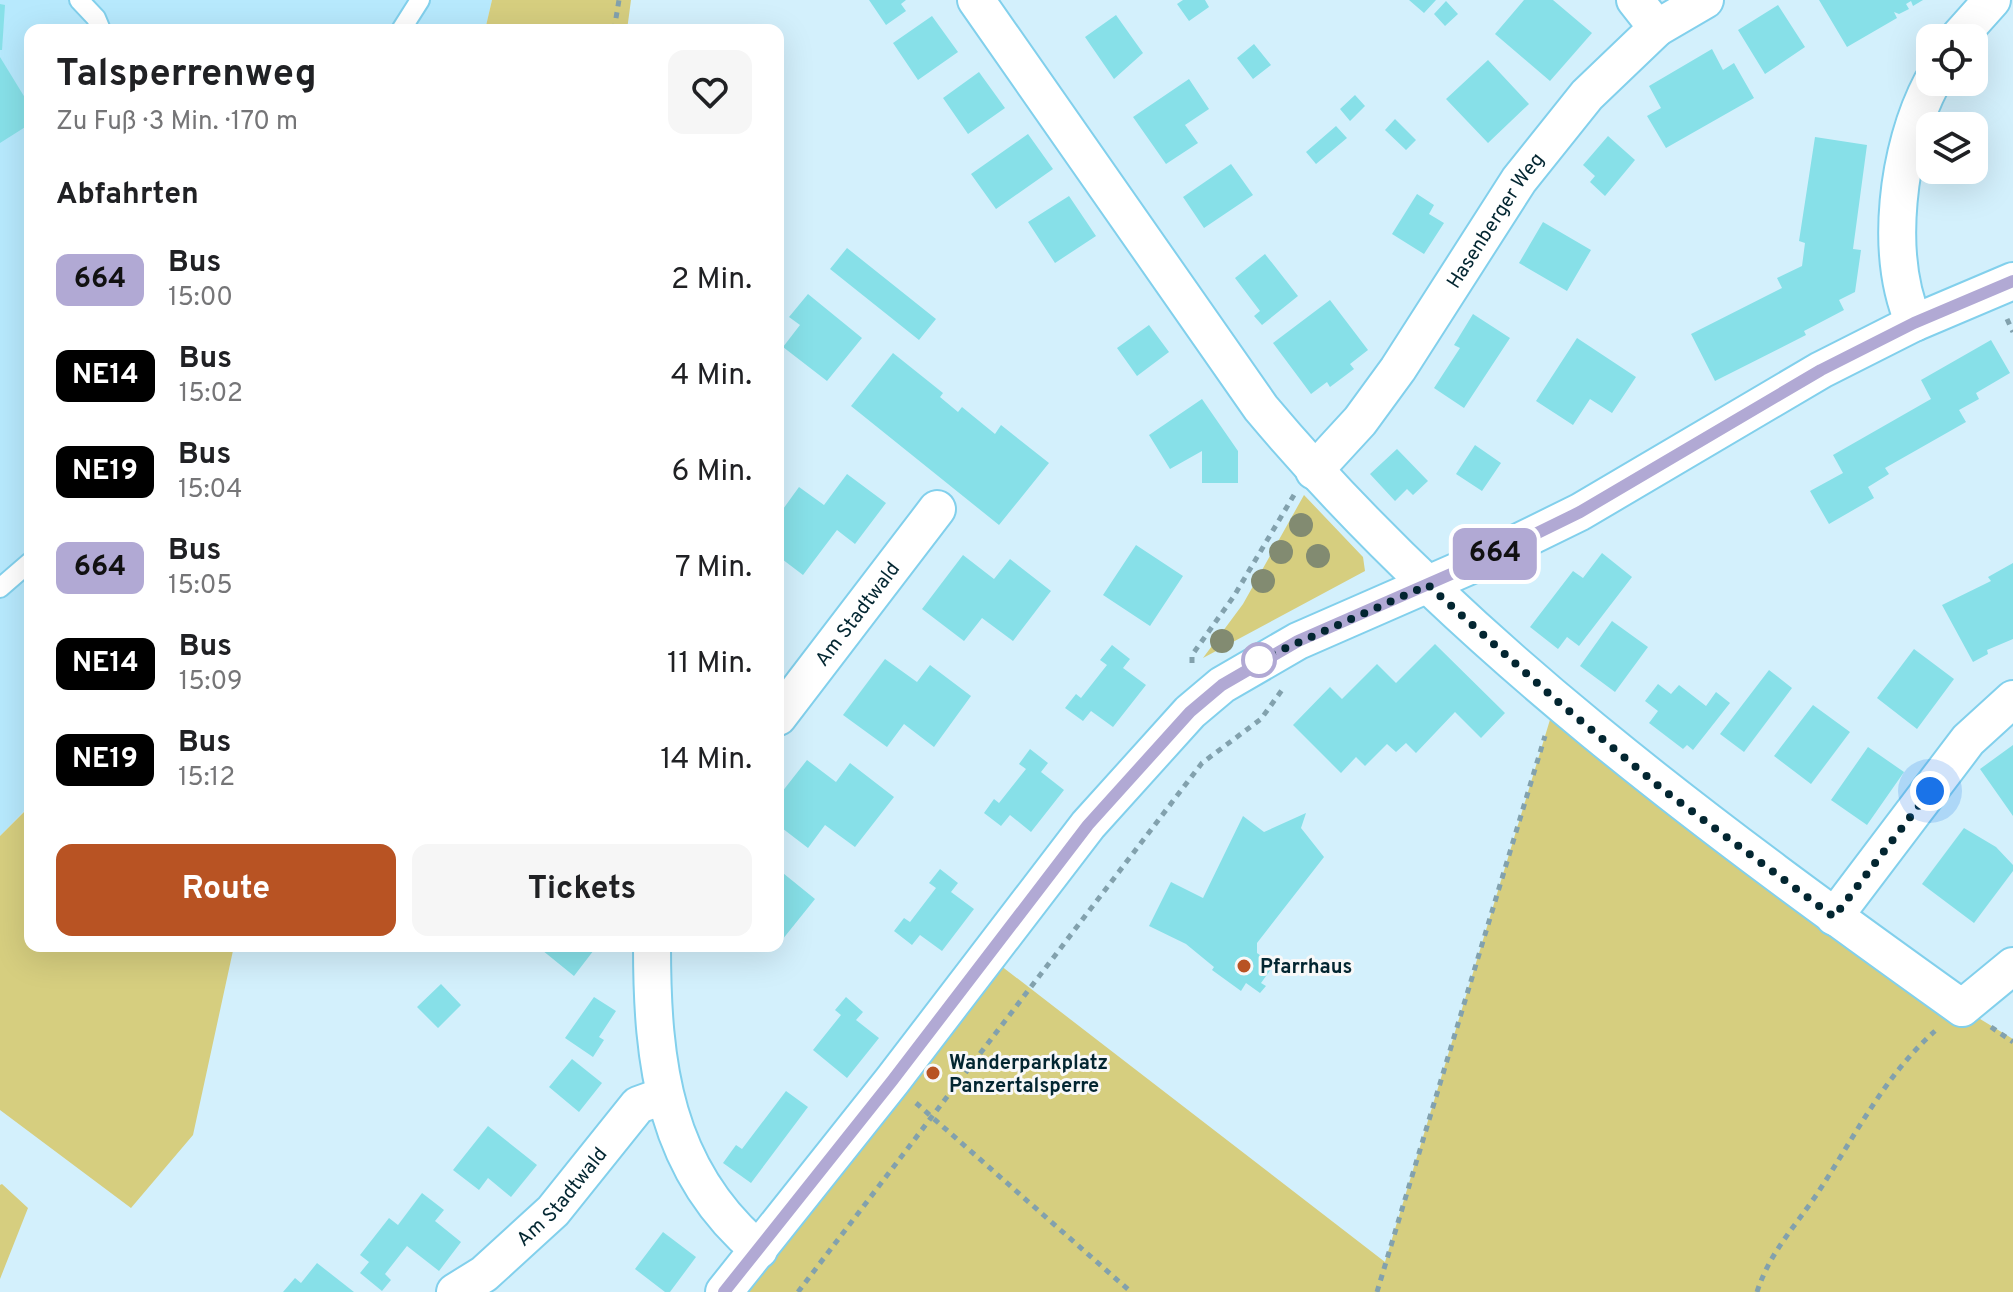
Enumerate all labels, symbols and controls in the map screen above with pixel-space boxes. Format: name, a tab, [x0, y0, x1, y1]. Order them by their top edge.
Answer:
map controls	[1916, 24, 1988, 184]
button: locate	[1916, 24, 1988, 96]
button: heart	[668, 50, 752, 134]
text: Talsperrenweg	[56, 51, 317, 100]
text: Zu Fuß · 3 Min. · 170 m	[56, 106, 298, 139]
button: layers	[1916, 112, 1988, 184]
street label: Hasenberger Weg	[1442, 148, 1551, 294]
text: Abfahrten	[56, 177, 199, 214]
text: Bus	[168, 245, 221, 282]
text: 664	[74, 262, 126, 298]
text: 2 Min.	[671, 262, 752, 299]
text: 15:00	[168, 282, 233, 315]
text: Bus	[179, 341, 232, 378]
text: NE14	[72, 358, 139, 394]
text: 4 Min.	[671, 358, 752, 395]
text: 15:02	[179, 378, 243, 411]
text: Bus	[178, 437, 231, 474]
text: NE19	[72, 454, 138, 490]
text: 6 Min.	[671, 454, 752, 491]
text: 15:04	[178, 474, 242, 507]
line badge: 664	[1449, 528, 1541, 580]
text: Bus	[168, 533, 221, 570]
text: 664	[1469, 536, 1521, 572]
text: 664	[74, 550, 126, 586]
text: 7 Min.	[675, 550, 752, 587]
street label: Am Stadtwald	[810, 557, 907, 672]
text: 15:05	[168, 570, 233, 603]
text: Bus	[179, 629, 232, 666]
unlabelled marker	[1242, 643, 1276, 677]
text: NE14	[72, 646, 139, 682]
text: 11 Min.	[667, 646, 752, 683]
text: 15:09	[179, 666, 243, 699]
text: Bus	[178, 725, 231, 762]
text: NE19	[72, 742, 138, 778]
text: 14 Min.	[660, 742, 752, 779]
text: 15:12	[178, 762, 235, 795]
your location	[1910, 771, 1950, 811]
button: Route	[56, 844, 396, 936]
button: Tickets	[412, 844, 752, 936]
place label: Pfarrhaus	[1260, 955, 1352, 981]
marker: Pfarrhaus	[1235, 957, 1253, 975]
place label: Wanderparkplatz Panzertalsperre	[949, 1051, 1108, 1100]
marker: Wanderparkplatz Panzertalsperre	[924, 1064, 942, 1082]
street label: Am Stadtwald	[512, 1143, 614, 1253]

